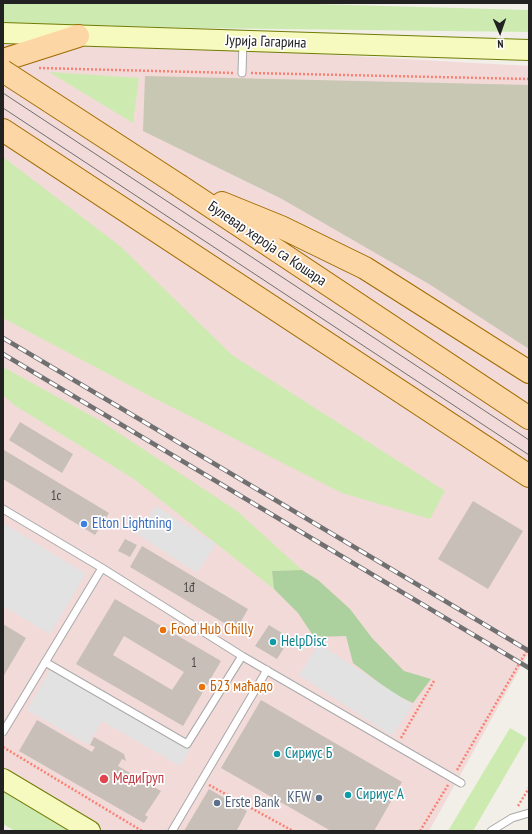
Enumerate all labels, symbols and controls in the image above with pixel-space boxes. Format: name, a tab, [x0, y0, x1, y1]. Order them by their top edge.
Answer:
north arrow	[480, 12, 520, 52]
street label: Јурија Гагарина	[225, 32, 307, 52]
text: N	[497, 37, 504, 51]
street label: Булевар хероја са Кошара	[204, 198, 330, 290]
house number: 1c	[51, 488, 61, 504]
place label: Elton Lightning	[92, 515, 172, 533]
marker: Elton Lightning	[79, 519, 89, 529]
house number: 1đ	[183, 580, 195, 596]
place label: Food Hub Chilly	[171, 621, 253, 639]
marker: Food Hub Chilly	[158, 625, 168, 635]
place label: HelpDisc	[281, 633, 327, 651]
marker: HelpDisc	[268, 637, 278, 647]
house number: 1	[191, 655, 197, 671]
place label: Б23 маћадо	[210, 678, 273, 696]
marker: Б23 маћадо	[197, 682, 207, 692]
place label: Сириус Б	[285, 745, 332, 763]
marker: Сириус Б	[272, 749, 282, 759]
place label: МедиГруп	[113, 770, 164, 788]
marker: МедиГруп	[98, 773, 110, 785]
place label: Сириус А	[356, 786, 404, 804]
place label: KFW	[287, 789, 311, 807]
marker: Сириус А	[343, 790, 353, 800]
marker: KFW	[314, 793, 324, 803]
place label: Erste Bank	[225, 794, 279, 812]
marker: Erste Bank	[212, 798, 222, 808]

